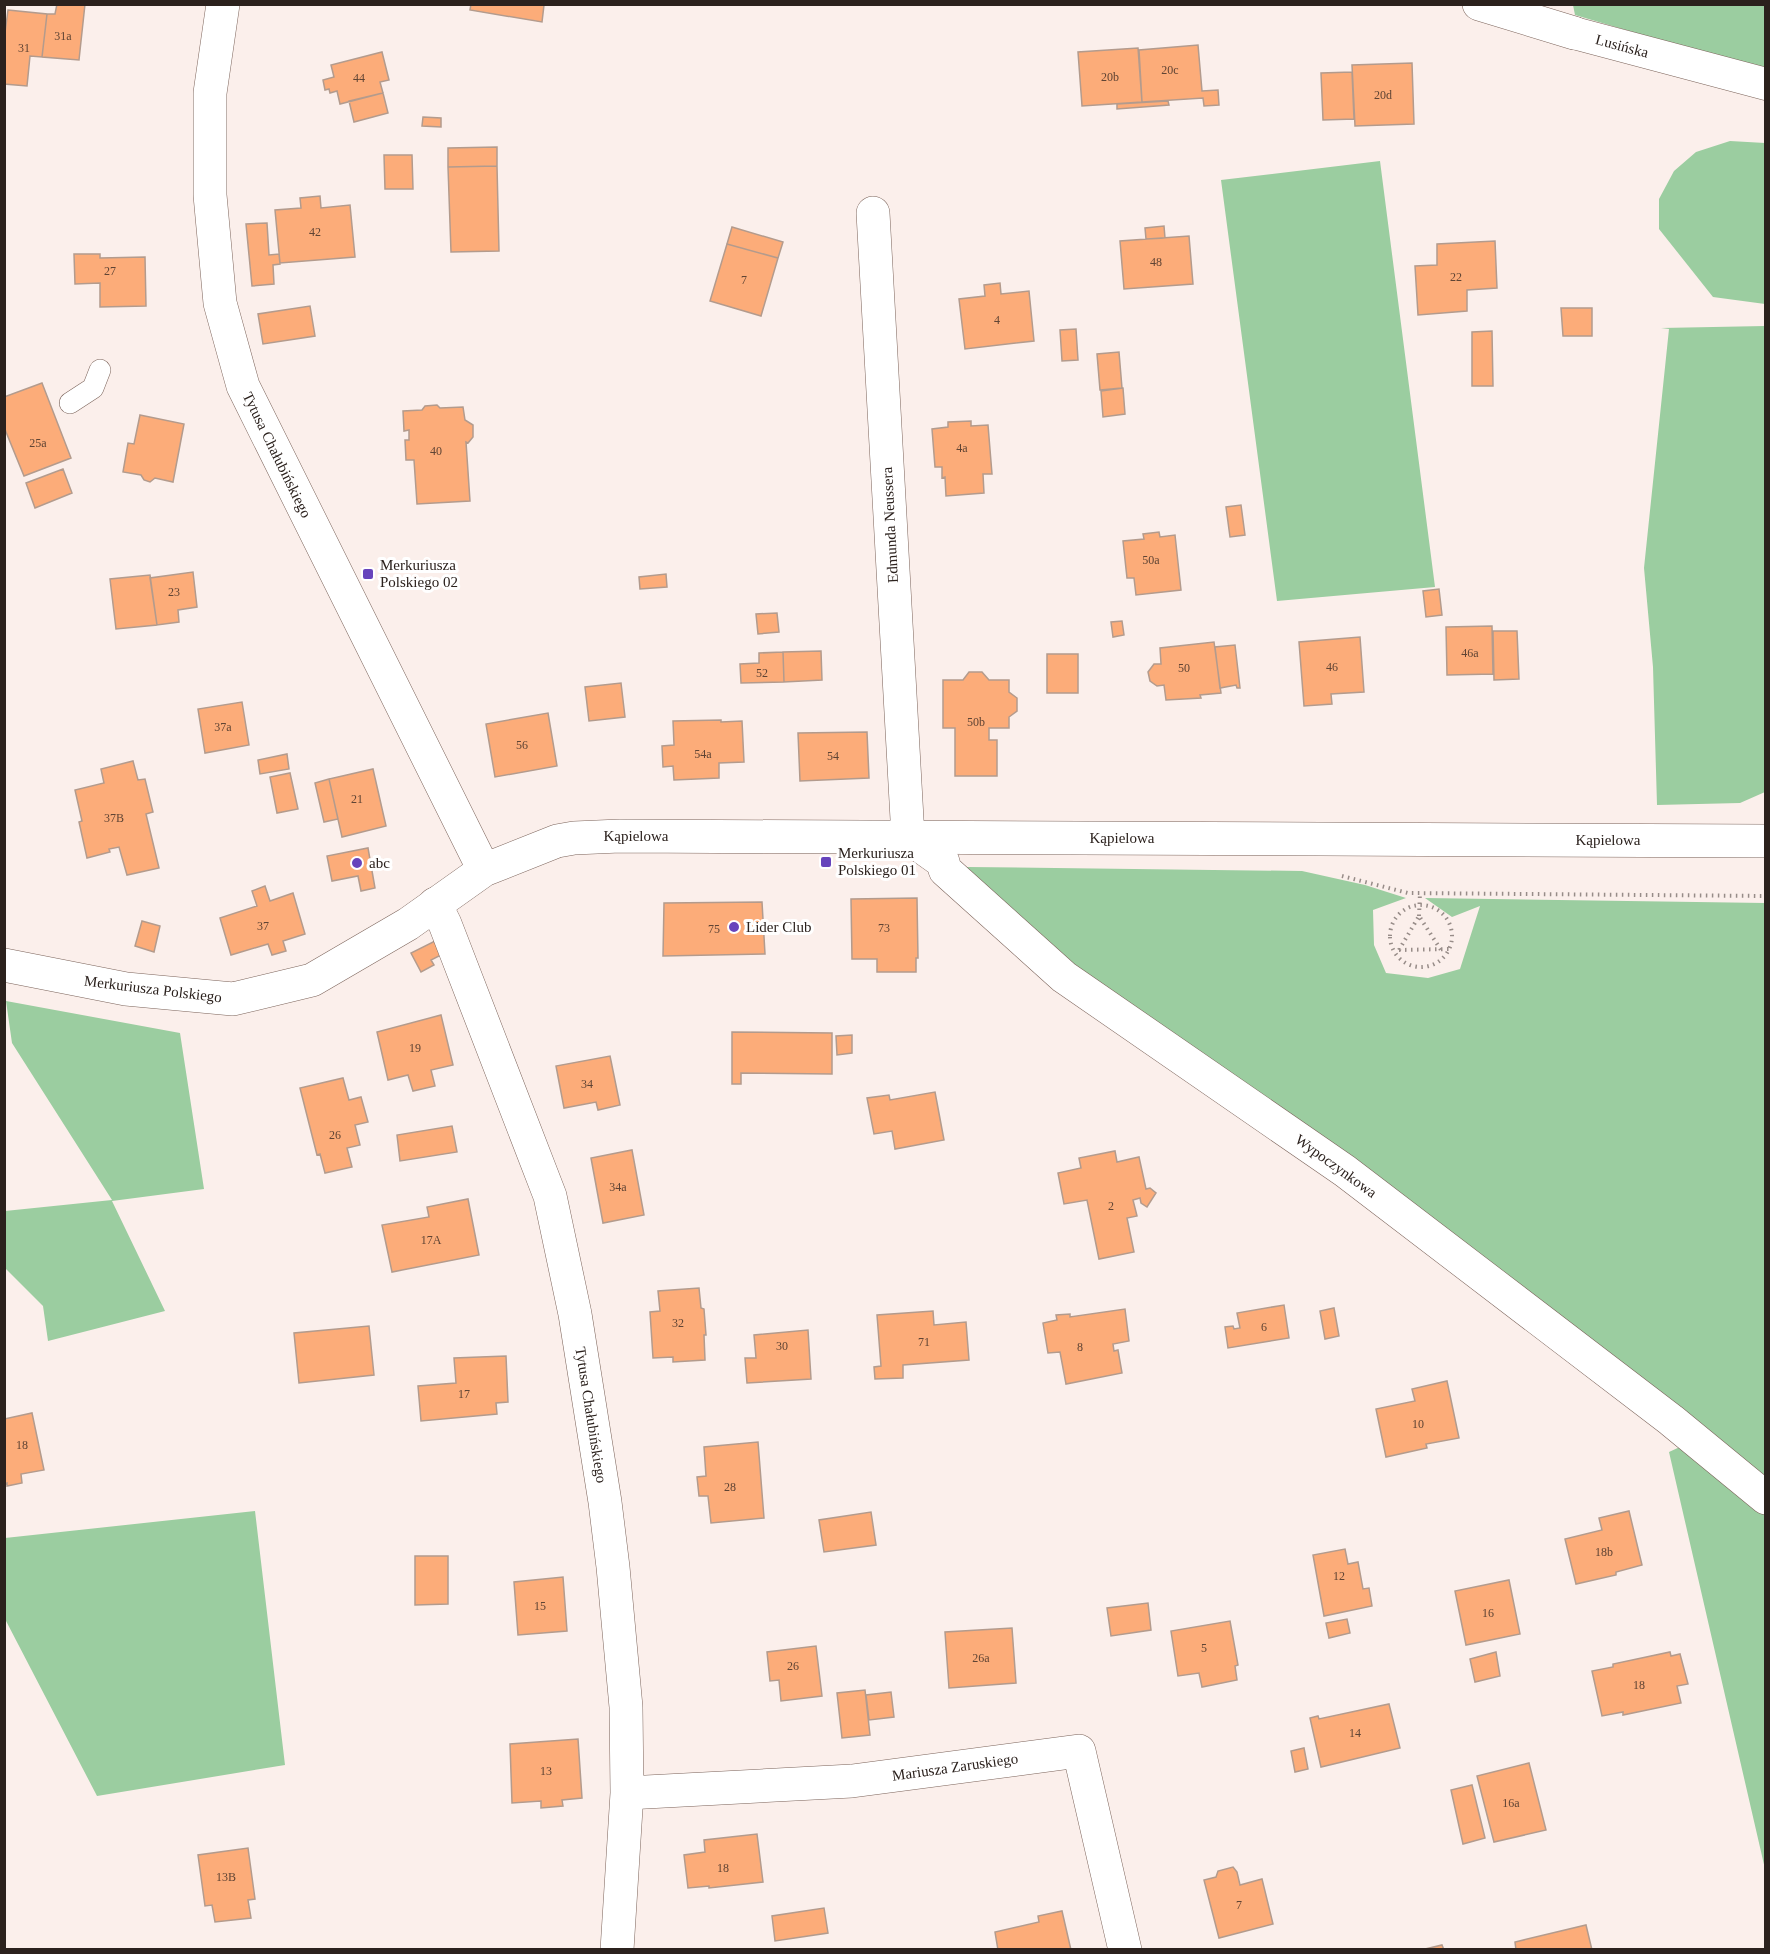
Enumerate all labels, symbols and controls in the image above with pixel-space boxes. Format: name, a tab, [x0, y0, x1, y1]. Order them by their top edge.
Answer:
house number: 31a	[54, 29, 72, 43]
street label: Lusińska	[1594, 31, 1651, 61]
house number: 31	[18, 41, 30, 55]
house number: 20c	[1161, 63, 1179, 77]
house number: 20b	[1101, 70, 1119, 84]
house number: 44	[353, 71, 365, 85]
house number: 20d	[1374, 88, 1392, 102]
house number: 42	[309, 225, 321, 239]
house number: 48	[1150, 255, 1162, 269]
house number: 27	[104, 264, 116, 278]
house number: 22	[1450, 270, 1462, 284]
house number: 7	[741, 273, 747, 287]
house number: 4	[994, 313, 1000, 327]
street label: Tytusa Chałubińskiego	[240, 390, 314, 520]
house number: 25a	[29, 436, 47, 450]
house number: 4a	[956, 441, 968, 455]
house number: 40	[430, 444, 442, 458]
street label: Edmunda Neussera	[879, 466, 901, 583]
house number: 50a	[1142, 553, 1160, 567]
place label: Merkuriusza Polskiego 02	[380, 557, 458, 590]
marker: Merkuriusza Polskiego 02	[361, 567, 375, 581]
house number: 23	[168, 585, 180, 599]
house number: 46a	[1461, 646, 1479, 660]
house number: 46	[1326, 660, 1338, 674]
house number: 50	[1178, 661, 1190, 675]
house number: 52	[756, 666, 768, 680]
house number: 50b	[967, 715, 985, 729]
house number: 37a	[214, 720, 232, 734]
house number: 56	[516, 738, 528, 752]
house number: 54a	[694, 747, 712, 761]
house number: 54	[827, 749, 839, 763]
house number: 21	[351, 792, 363, 806]
house number: 37B	[104, 811, 124, 825]
street label: Kąpielowa	[604, 828, 669, 844]
street label: Kąpielowa	[1090, 830, 1155, 846]
street label: Kąpielowa	[1576, 832, 1641, 848]
place label: Merkuriusza Polskiego 01	[838, 845, 916, 878]
place label: abc	[369, 855, 390, 871]
marker: Merkuriusza Polskiego 01	[819, 855, 833, 869]
marker: abc	[350, 856, 364, 870]
house number: 37	[257, 919, 269, 933]
place label: Lider Club	[746, 919, 811, 935]
marker: Lider Club	[727, 920, 741, 934]
house number: 73	[878, 921, 890, 935]
house number: 75	[708, 922, 720, 936]
street label: Merkuriusza Polskiego	[83, 973, 223, 1005]
house number: 19	[409, 1041, 421, 1055]
house number: 34	[581, 1077, 593, 1091]
house number: 26	[329, 1128, 341, 1142]
street label: Wypoczynkowa	[1292, 1131, 1380, 1201]
house number: 34a	[609, 1180, 627, 1194]
house number: 2	[1108, 1199, 1114, 1213]
house number: 17A	[421, 1233, 442, 1247]
house number: 32	[672, 1316, 684, 1330]
house number: 6	[1261, 1320, 1267, 1334]
house number: 71	[918, 1335, 930, 1349]
house number: 30	[776, 1339, 788, 1353]
house number: 8	[1077, 1340, 1083, 1354]
street label: Tytusa Chałubińskiego	[572, 1346, 610, 1484]
house number: 17	[458, 1387, 470, 1401]
house number: 10	[1412, 1417, 1424, 1431]
house number: 18	[16, 1438, 28, 1452]
house number: 28	[724, 1480, 736, 1494]
house number: 18b	[1595, 1545, 1613, 1559]
house number: 12	[1333, 1569, 1345, 1583]
house number: 15	[534, 1599, 546, 1613]
house number: 16	[1482, 1606, 1494, 1620]
house number: 5	[1201, 1641, 1207, 1655]
house number: 26a	[972, 1651, 990, 1665]
house number: 26	[787, 1659, 799, 1673]
house number: 18	[1633, 1678, 1645, 1692]
house number: 14	[1349, 1726, 1361, 1740]
street label: Mariusza Zaruskiego	[891, 1750, 1019, 1784]
house number: 13	[540, 1764, 552, 1778]
house number: 16a	[1502, 1796, 1520, 1810]
house number: 18	[717, 1861, 729, 1875]
house number: 13B	[216, 1870, 236, 1884]
house number: 7	[1236, 1898, 1242, 1912]

